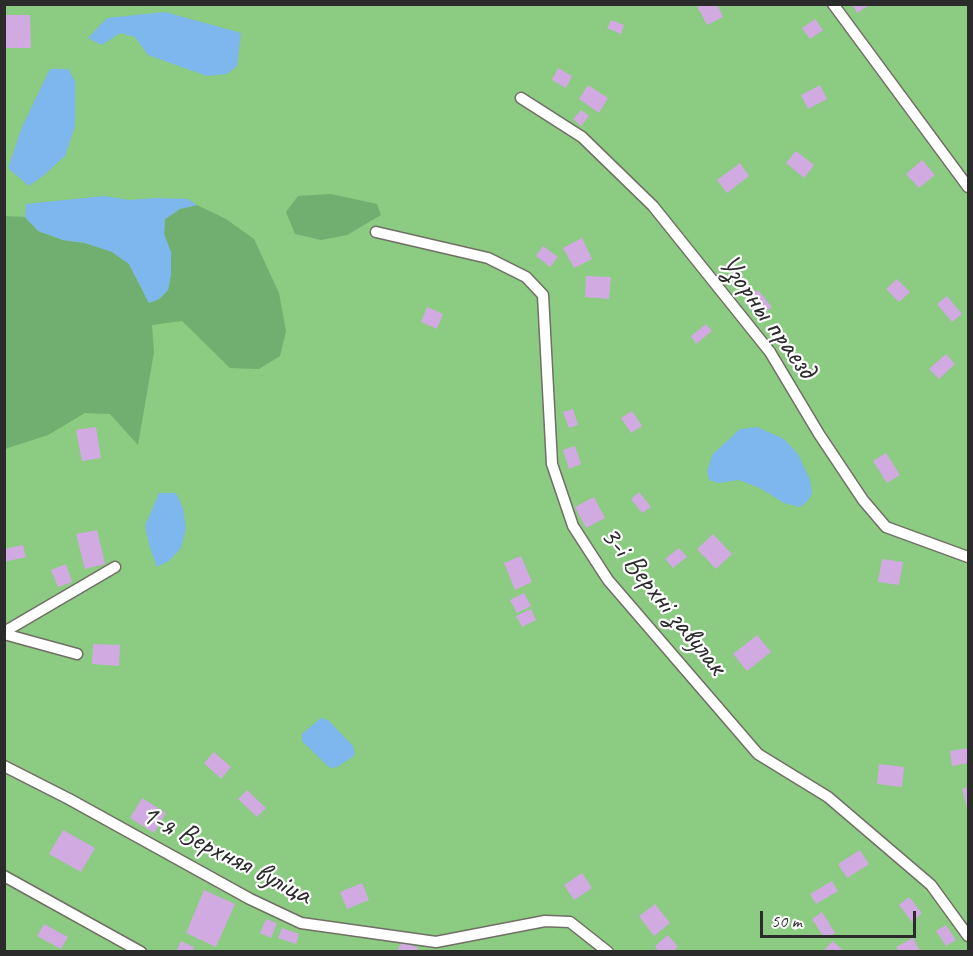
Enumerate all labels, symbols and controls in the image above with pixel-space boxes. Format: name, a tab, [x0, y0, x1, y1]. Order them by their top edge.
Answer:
street label: Узорны праезд	[710, 248, 824, 386]
street label: 3-і Верхні завулак	[592, 519, 734, 683]
street label: 1-я Верхняя вуліца	[135, 797, 317, 913]
scale bar	[763, 899, 919, 937]
text: 50 m	[771, 910, 802, 932]

